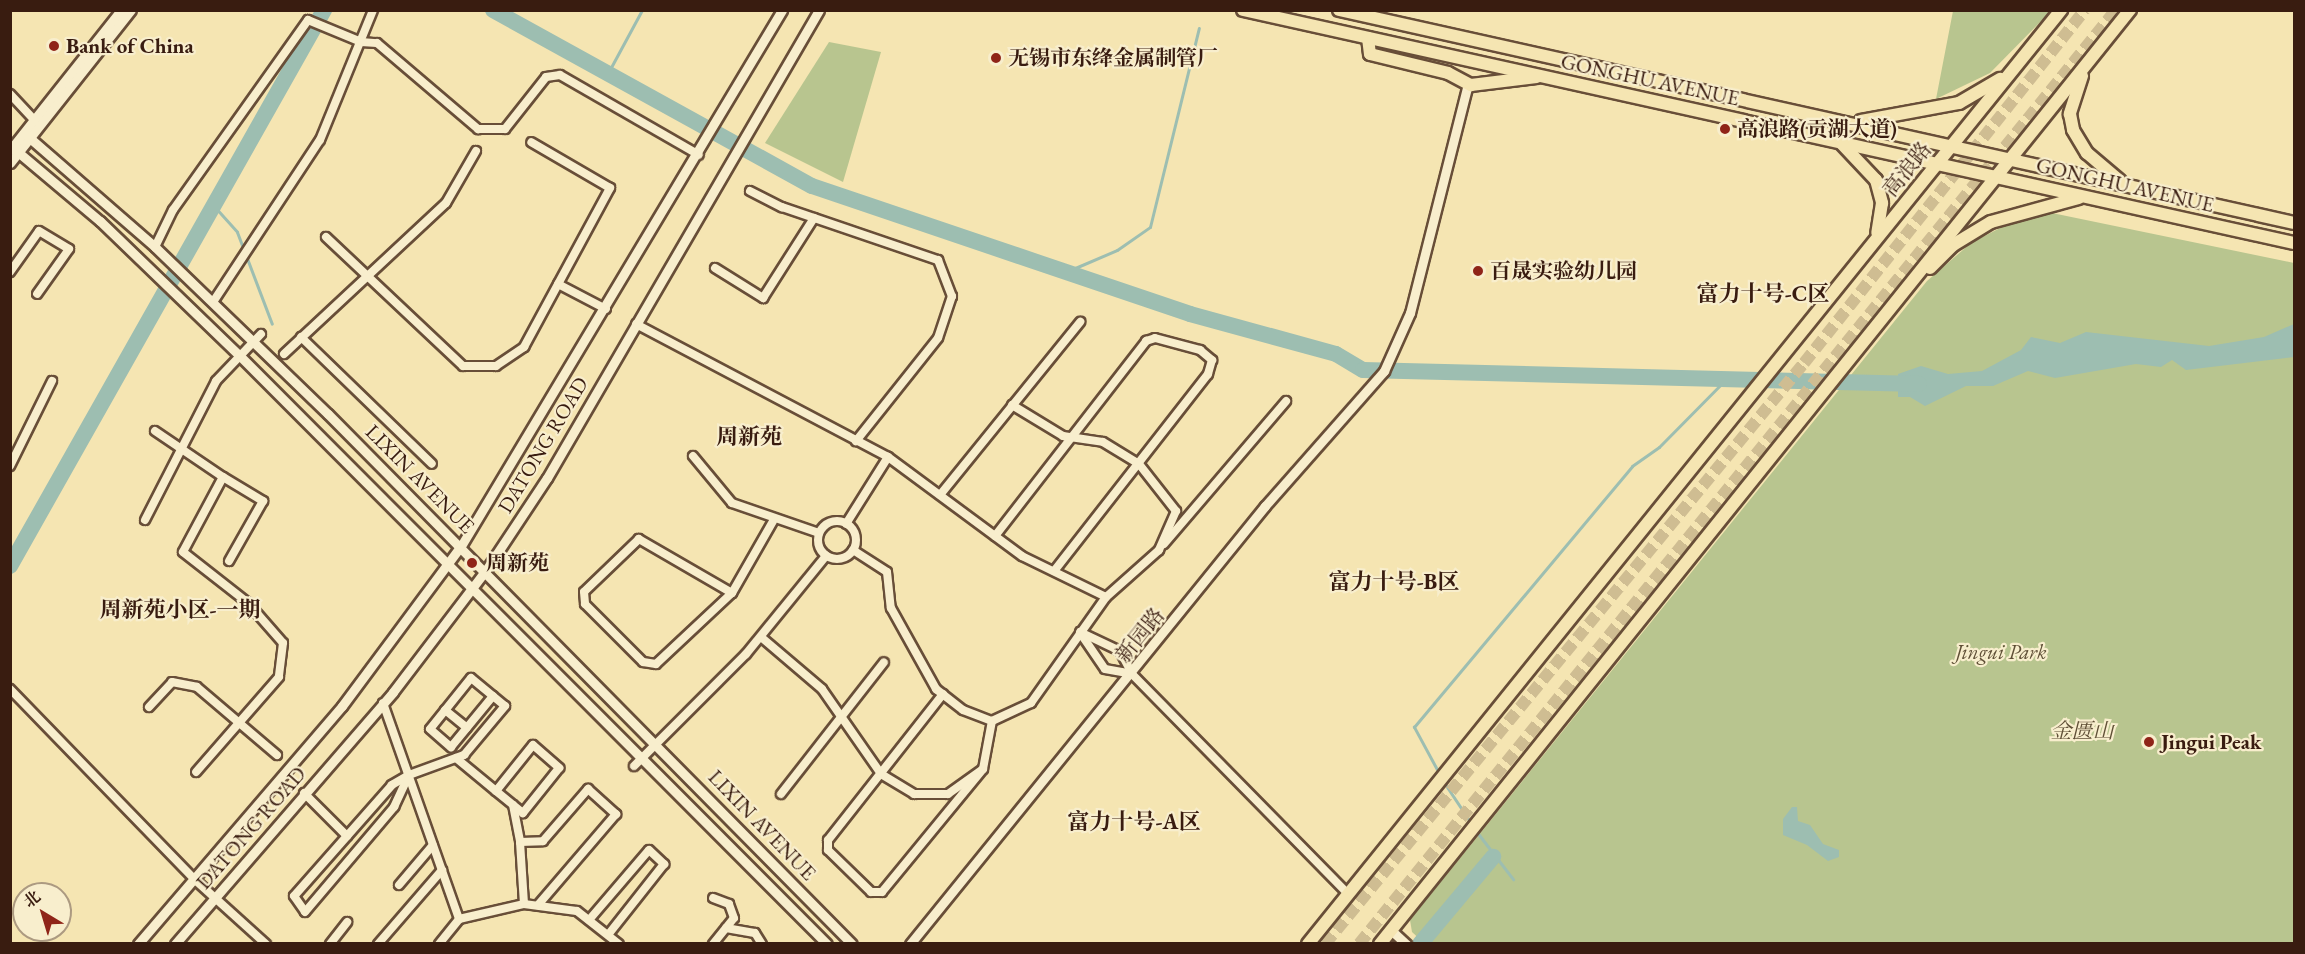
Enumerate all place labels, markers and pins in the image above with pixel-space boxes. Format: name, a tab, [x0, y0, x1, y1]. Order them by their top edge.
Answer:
place label: Bank of China	[66, 33, 194, 59]
marker: Bank of China	[47, 39, 61, 53]
place label: 无锡市东绛金属制管厂	[1008, 45, 1218, 71]
marker: 无锡市东绛金属制管厂	[989, 51, 1003, 65]
place label: 高浪路(贡湖大道)	[1737, 116, 1897, 142]
marker: 高浪路(贡湖大道)	[1718, 122, 1732, 136]
place label: 百晟实验幼儿园	[1490, 258, 1637, 284]
marker: 百晟实验幼儿园	[1471, 264, 1485, 278]
place label: 周新苑	[486, 550, 549, 576]
marker: 周新苑	[463, 554, 481, 572]
place label: Jingui Peak	[2161, 729, 2261, 755]
marker: Jingui Peak	[2142, 735, 2156, 749]

